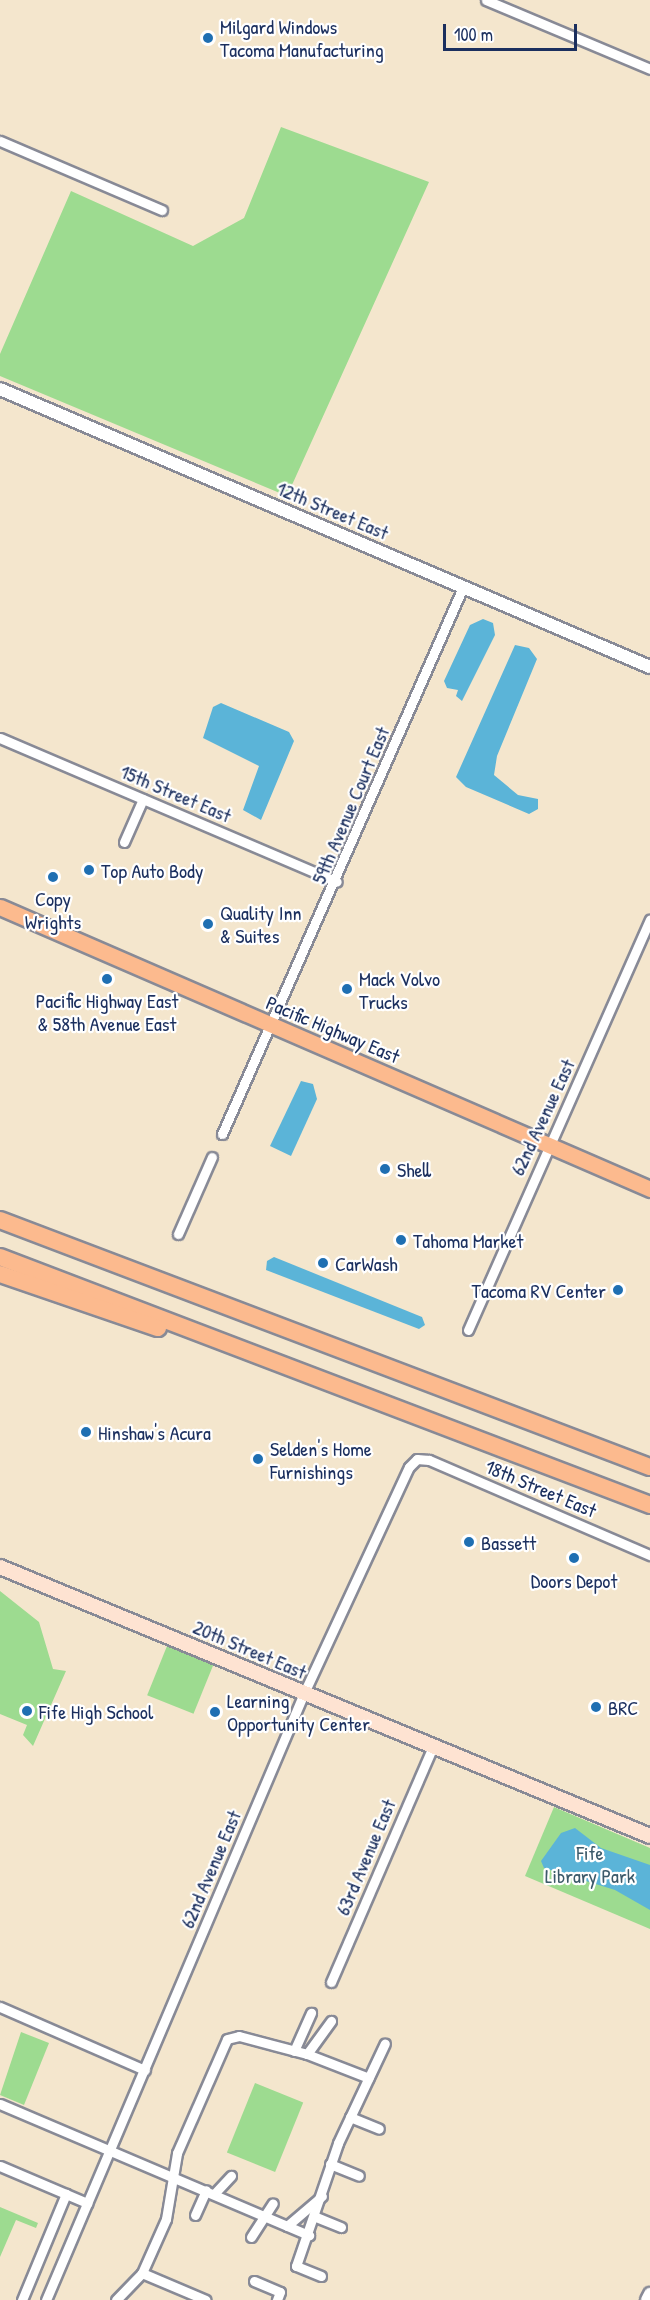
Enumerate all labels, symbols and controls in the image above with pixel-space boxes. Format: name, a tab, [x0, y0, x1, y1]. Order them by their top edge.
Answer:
scale bar	[446, 12, 580, 50]
place label: Milgard Windows Tacoma Manufacturing	[220, 14, 384, 61]
text: 100 m	[454, 22, 493, 47]
marker: Milgard Windows Tacoma Manufacturing	[201, 31, 215, 45]
street label: 12th Street East	[274, 476, 392, 544]
street label: 59th Avenue Court East	[306, 723, 394, 887]
street label: 15th Street East	[117, 759, 235, 827]
place label: Top Auto Body	[101, 858, 203, 882]
marker: Top Auto Body	[82, 863, 96, 877]
marker: Copy Wrights	[46, 870, 60, 884]
place label: Copy Wrights	[25, 886, 81, 933]
place label: Quality Inn & Suites	[220, 900, 301, 947]
marker: Quality Inn & Suites	[201, 917, 215, 931]
place label: Mack Volvo Trucks	[359, 966, 440, 1013]
marker: Pacific Highway East & 58th Avenue East	[100, 972, 114, 986]
marker: Mack Volvo Trucks	[340, 982, 354, 996]
place label: Pacific Highway East & 58th Avenue East	[36, 988, 178, 1035]
street label: Pacific Highway East	[263, 990, 403, 1068]
street label: 62nd Avenue East	[505, 1055, 579, 1179]
place label: Shell	[397, 1157, 431, 1181]
marker: Shell	[378, 1162, 392, 1176]
place label: Tahoma Market	[413, 1228, 523, 1252]
marker: Tahoma Market	[394, 1233, 408, 1247]
place label: CarWash	[335, 1251, 398, 1275]
marker: CarWash	[316, 1256, 330, 1270]
place label: Tacoma RV Center	[472, 1278, 606, 1302]
marker: Tacoma RV Center	[611, 1283, 625, 1297]
place label: Hinshaw's Acura	[98, 1420, 211, 1444]
marker: Hinshaw's Acura	[79, 1425, 93, 1439]
place label: Selden's Home Furnishings	[270, 1436, 372, 1483]
marker: Selden's Home Furnishings	[251, 1452, 265, 1466]
street label: 18th Street East	[482, 1454, 600, 1522]
place label: Bassett	[481, 1530, 536, 1554]
marker: Bassett	[462, 1535, 476, 1549]
marker: Doors Depot	[567, 1551, 581, 1565]
place label: Doors Depot	[531, 1568, 617, 1592]
street label: 20th Street East	[190, 1614, 310, 1684]
place label: Learning Opportunity Center	[227, 1688, 370, 1735]
place label: BRC	[608, 1695, 638, 1719]
place label: Fife High School	[39, 1699, 153, 1723]
marker: BRC	[589, 1700, 603, 1714]
marker: Fife High School	[20, 1704, 34, 1718]
marker: Learning Opportunity Center	[208, 1705, 222, 1719]
street label: 63rd Avenue East	[330, 1795, 400, 1919]
street label: 62nd Avenue East	[174, 1807, 246, 1931]
park label: Fife Library Park	[545, 1840, 635, 1887]

